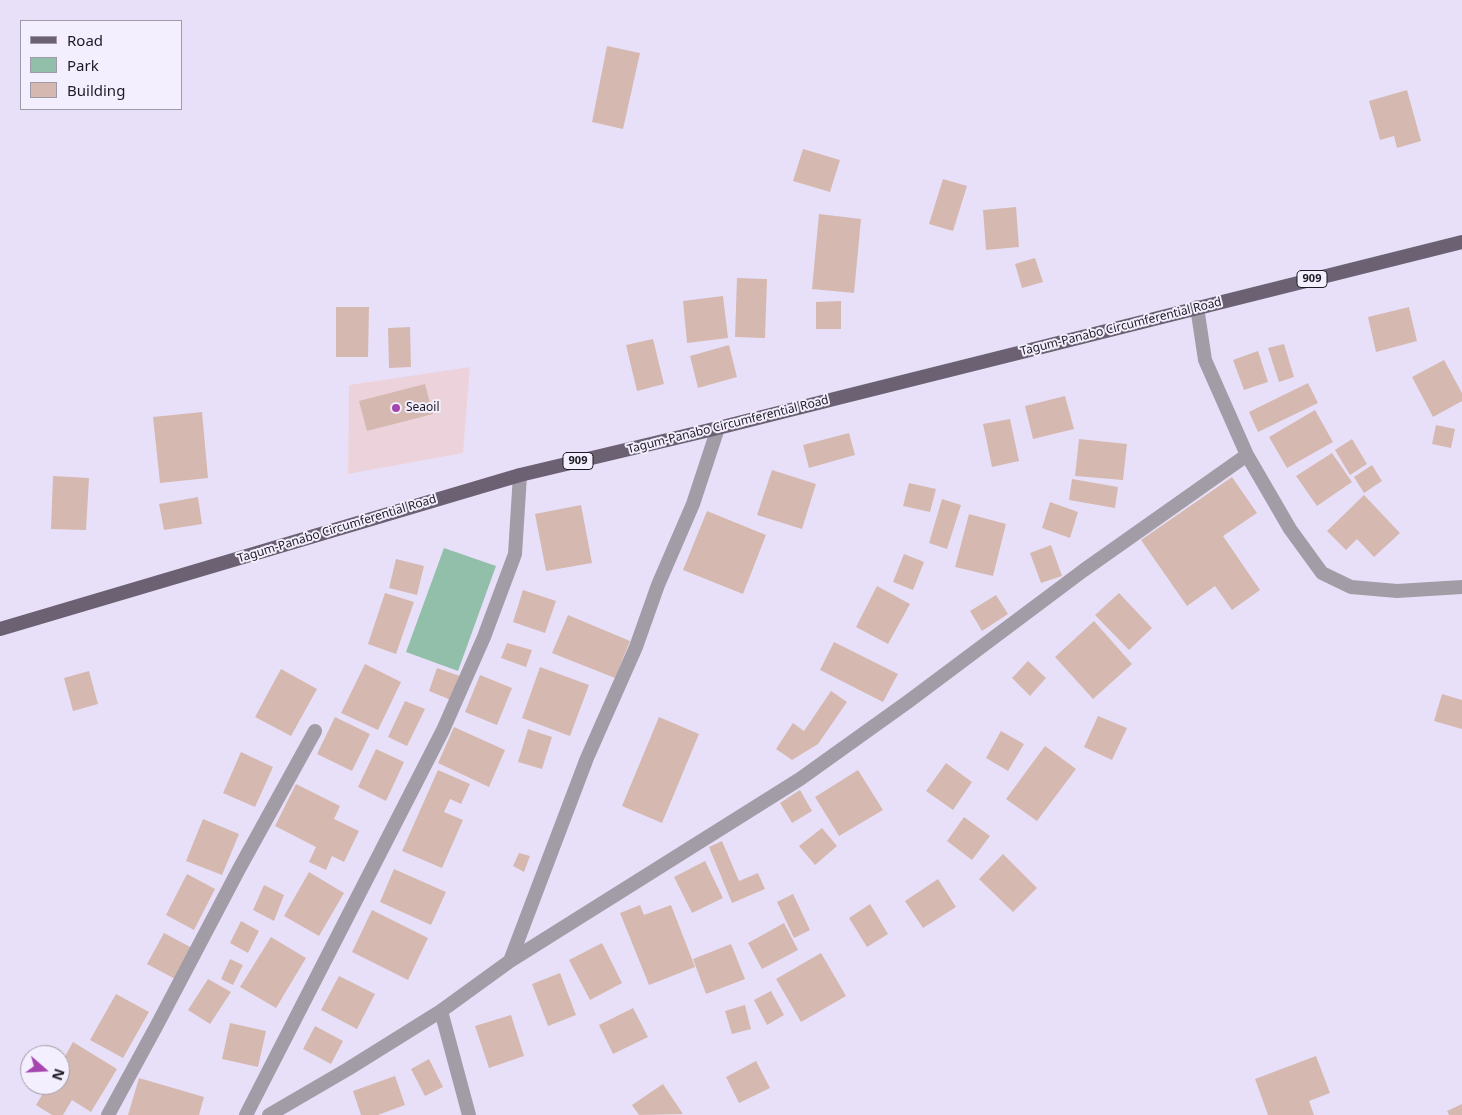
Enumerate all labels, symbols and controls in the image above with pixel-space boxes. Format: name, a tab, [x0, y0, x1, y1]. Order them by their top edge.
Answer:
legend	[20, 20, 182, 110]
text: Road	[67, 30, 103, 50]
text: Park	[67, 55, 99, 75]
text: Building	[67, 80, 125, 100]
road number: 909	[1297, 270, 1327, 288]
street label: Tagum-Panabo Circumferential Road	[1019, 295, 1223, 359]
street label: Tagum-Panabo Circumferential Road	[626, 393, 830, 457]
place label: Seaoil	[406, 401, 440, 415]
marker: Seaoil	[390, 402, 402, 414]
road number: 909	[563, 452, 593, 470]
street label: Tagum-Panabo Circumferential Road	[236, 492, 438, 566]
north arrow	[20, 1045, 70, 1095]
text: N	[48, 1066, 70, 1083]

